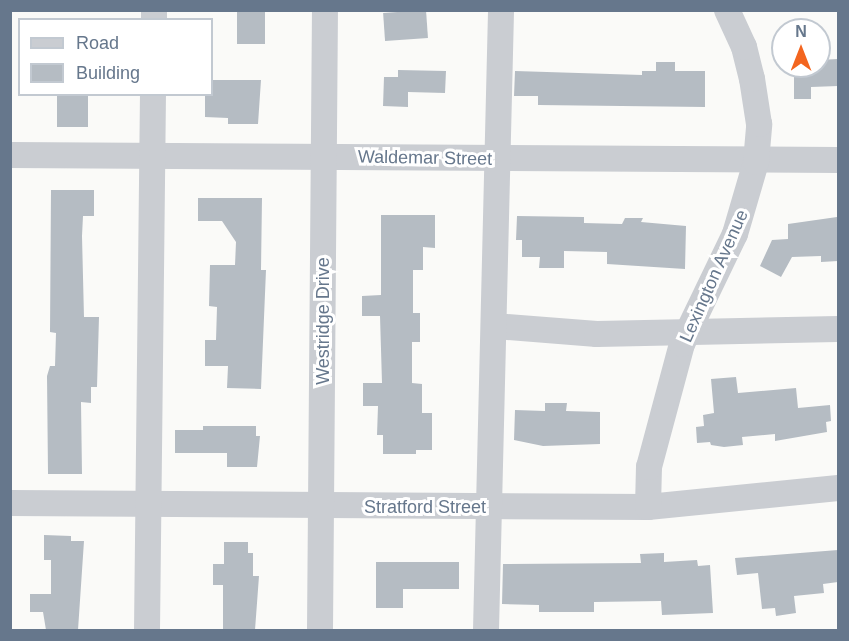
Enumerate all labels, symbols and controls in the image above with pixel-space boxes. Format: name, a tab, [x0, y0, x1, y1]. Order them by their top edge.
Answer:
legend	[18, 18, 213, 96]
north arrow	[771, 18, 831, 78]
text: N	[795, 23, 807, 40]
text: Road	[76, 33, 119, 53]
text: Building	[76, 63, 140, 83]
street label: Waldemar Street	[358, 146, 492, 170]
street label: Lexington Avenue	[675, 206, 753, 346]
street label: Westridge Drive	[312, 257, 334, 385]
street label: Stratford Street	[364, 496, 486, 518]

